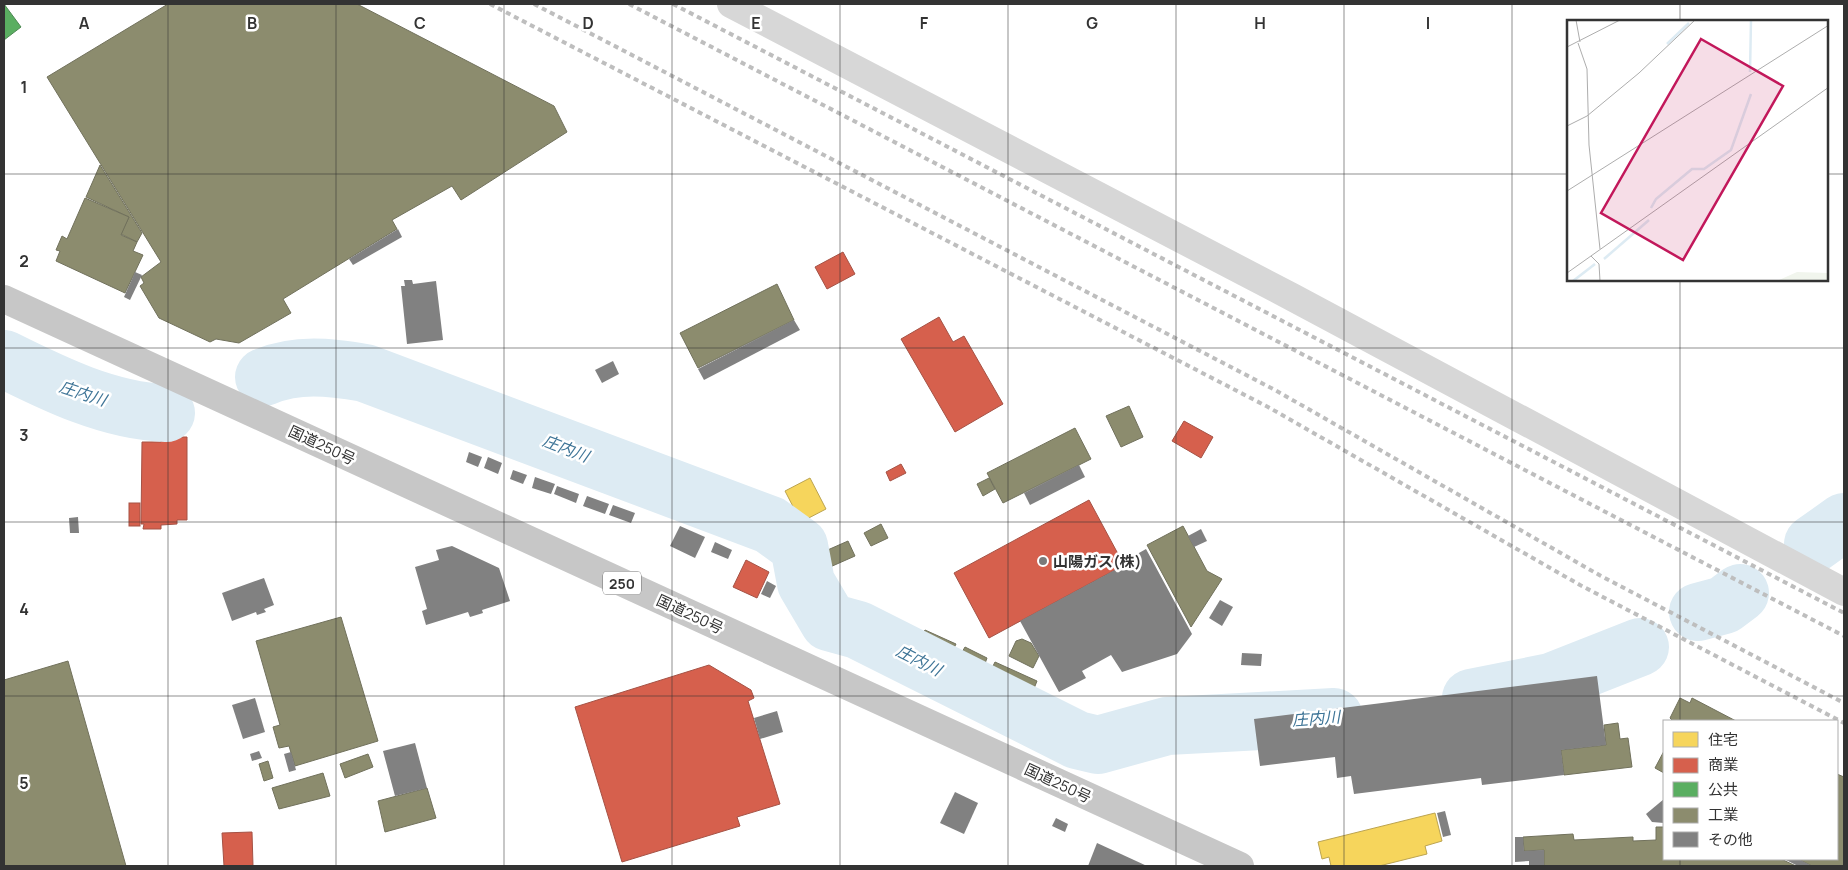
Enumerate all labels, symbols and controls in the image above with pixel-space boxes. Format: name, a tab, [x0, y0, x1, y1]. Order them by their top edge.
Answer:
text: A	[79, 12, 90, 34]
text: B	[247, 12, 257, 34]
text: C	[414, 12, 426, 34]
text: D	[582, 12, 594, 34]
text: E	[751, 12, 761, 34]
text: F	[920, 12, 929, 34]
text: G	[1086, 12, 1098, 34]
text: H	[1254, 12, 1266, 34]
text: I	[1426, 12, 1430, 34]
inset map	[1567, 20, 1828, 281]
text: 1	[20, 76, 28, 98]
text: 2	[19, 250, 29, 272]
water label: 庄内川	[57, 375, 111, 411]
street label: 国道250号	[285, 420, 359, 470]
text: 3	[19, 424, 29, 446]
water label: 庄内川	[540, 429, 594, 468]
place label: 山陽ガス(株)	[1053, 551, 1142, 572]
marker: 山陽ガス(株)	[1037, 555, 1049, 567]
road number: 250	[603, 572, 641, 594]
street label: 国道250号	[653, 589, 727, 639]
text: 4	[19, 598, 29, 620]
water label: 庄内川	[893, 639, 947, 682]
water label: 庄内川	[1291, 705, 1343, 731]
legend	[1663, 720, 1838, 860]
text: 住宅	[1708, 729, 1738, 750]
text: 商業	[1708, 754, 1738, 775]
street label: 国道250号	[1021, 758, 1095, 808]
text: 5	[19, 772, 29, 794]
text: 公共	[1708, 779, 1738, 800]
text: 工業	[1708, 804, 1738, 825]
text: その他	[1708, 829, 1753, 850]

